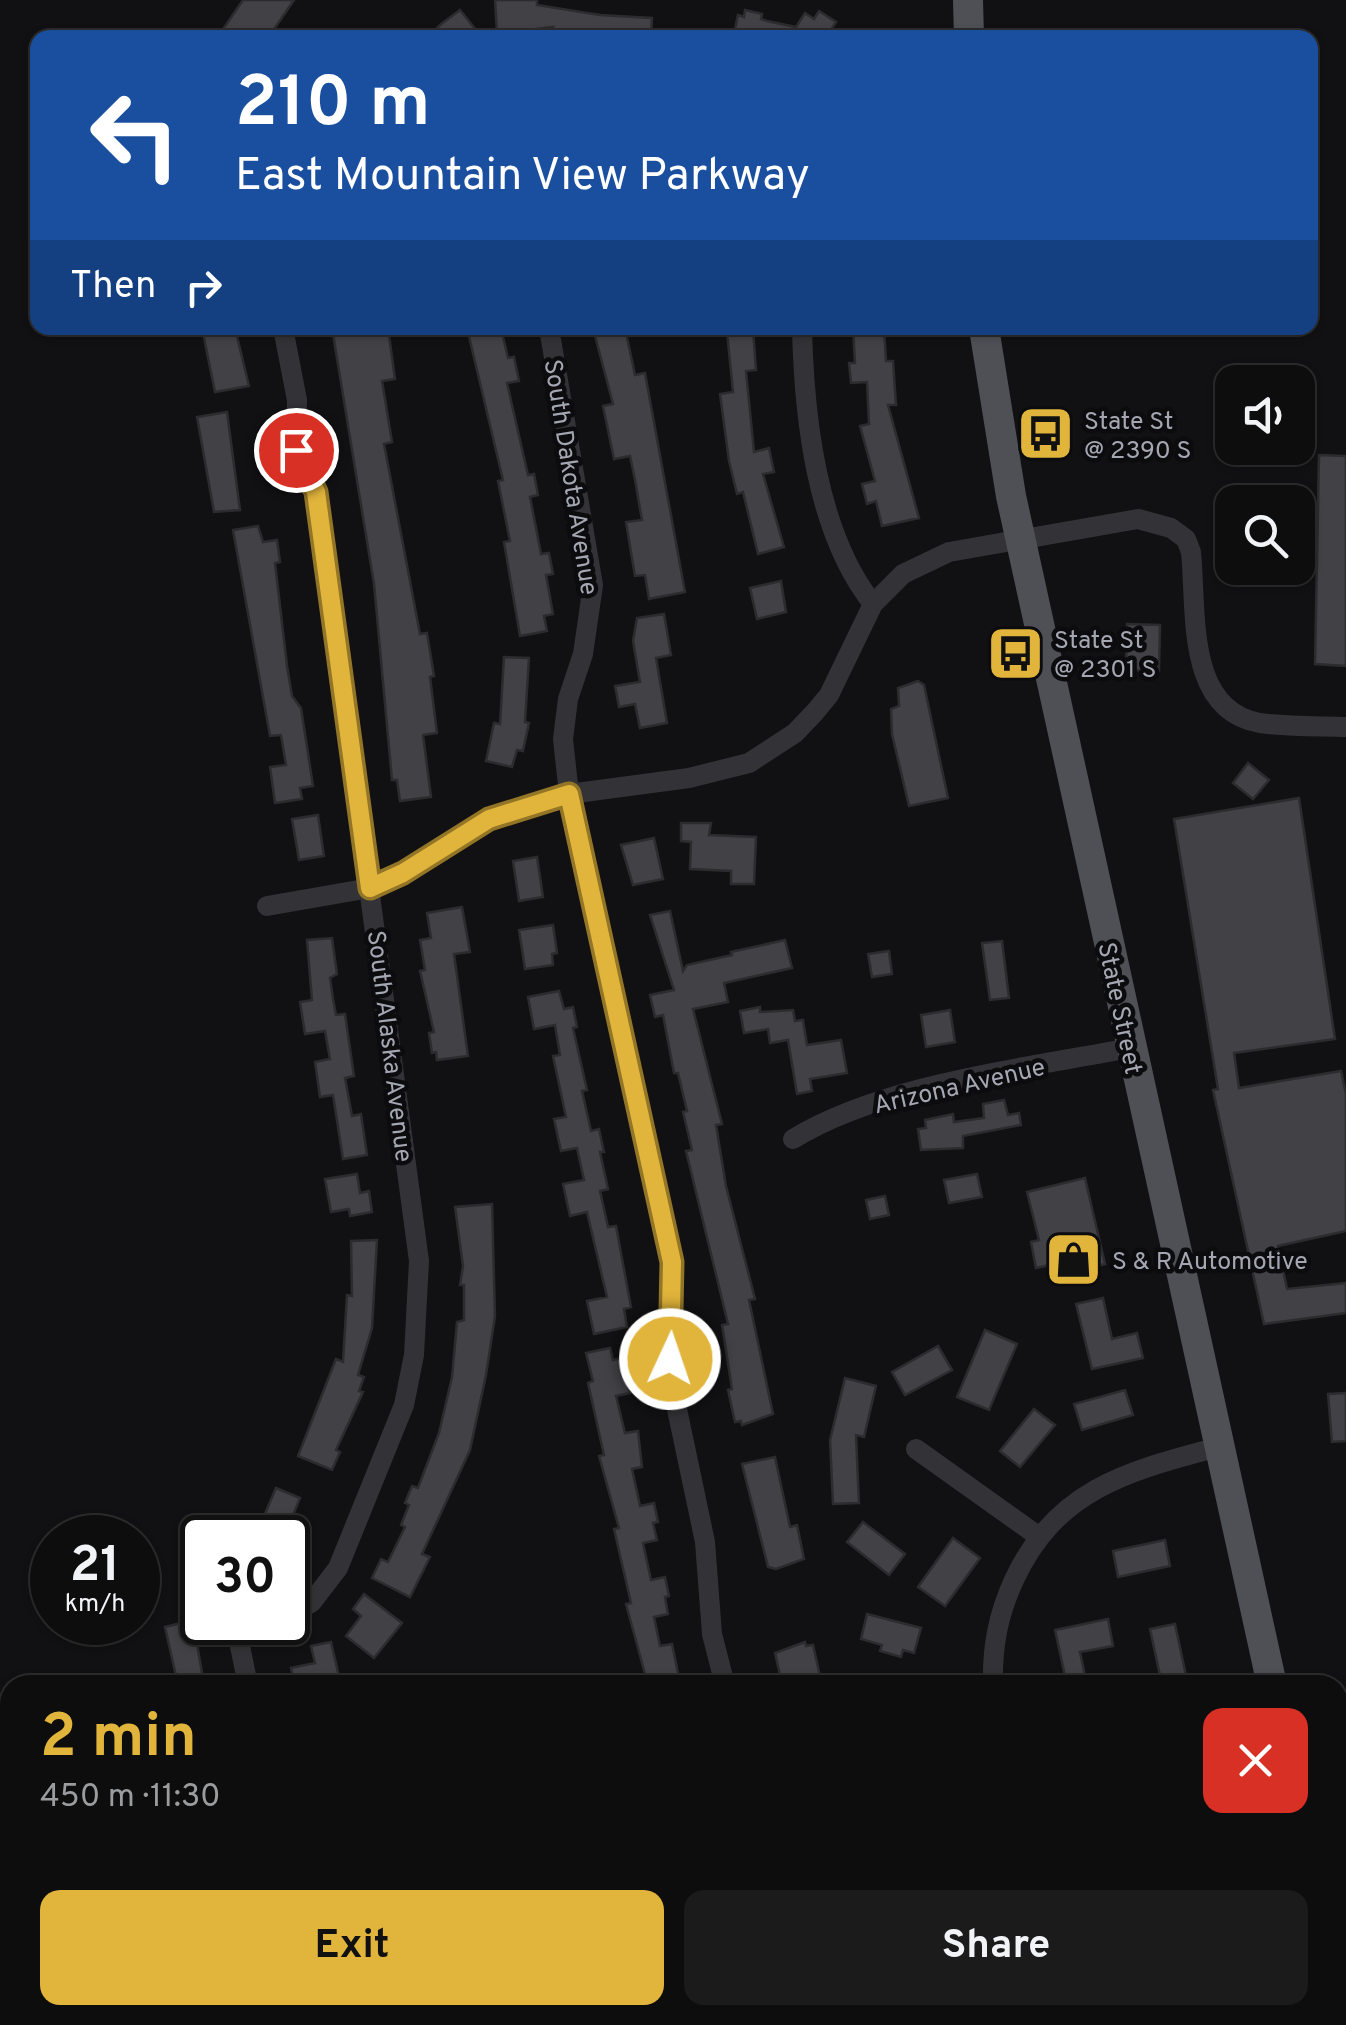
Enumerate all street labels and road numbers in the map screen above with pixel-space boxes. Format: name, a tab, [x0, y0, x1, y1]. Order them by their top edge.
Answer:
street label: South Dakota Avenue	[535, 357, 603, 598]
street label: South Alaska Avenue	[358, 929, 418, 1164]
street label: State Street	[1088, 940, 1148, 1078]
street label: Arizona Avenue	[871, 1053, 1049, 1123]

